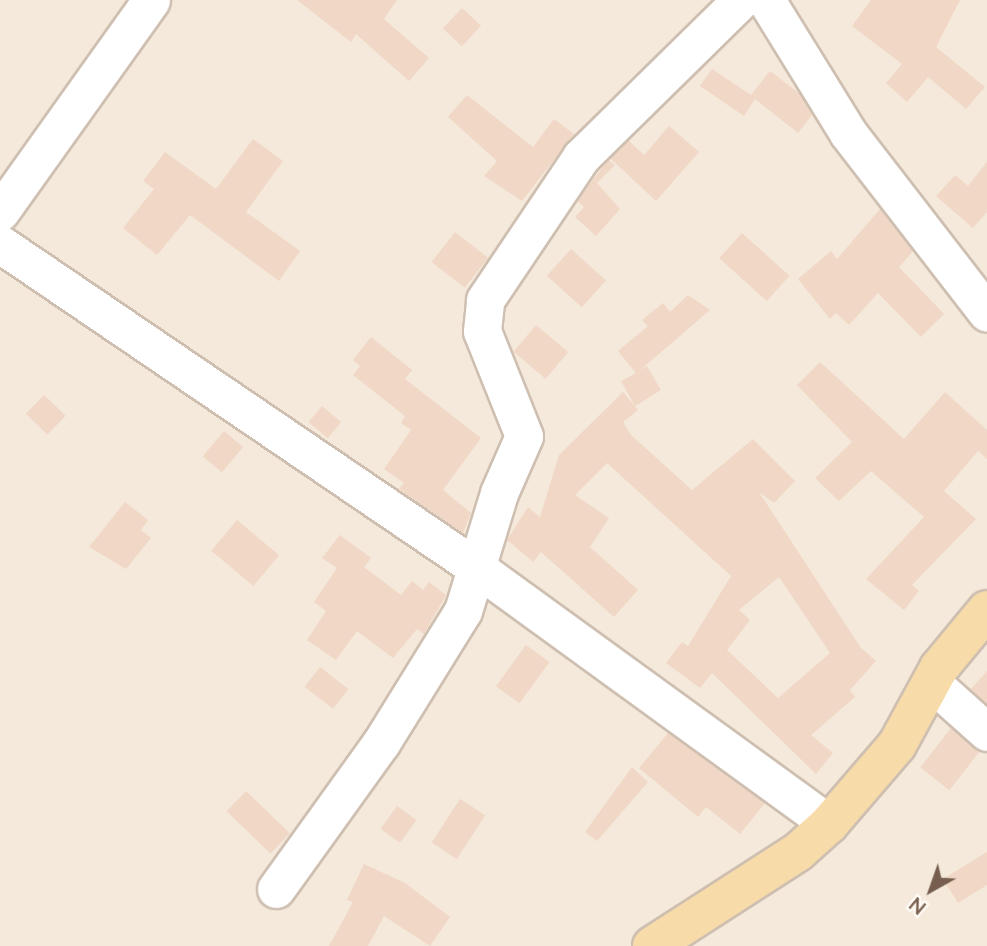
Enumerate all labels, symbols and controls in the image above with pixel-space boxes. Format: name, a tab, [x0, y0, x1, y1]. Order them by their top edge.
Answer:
north arrow	[896, 855, 966, 925]
text: N	[904, 893, 930, 920]

